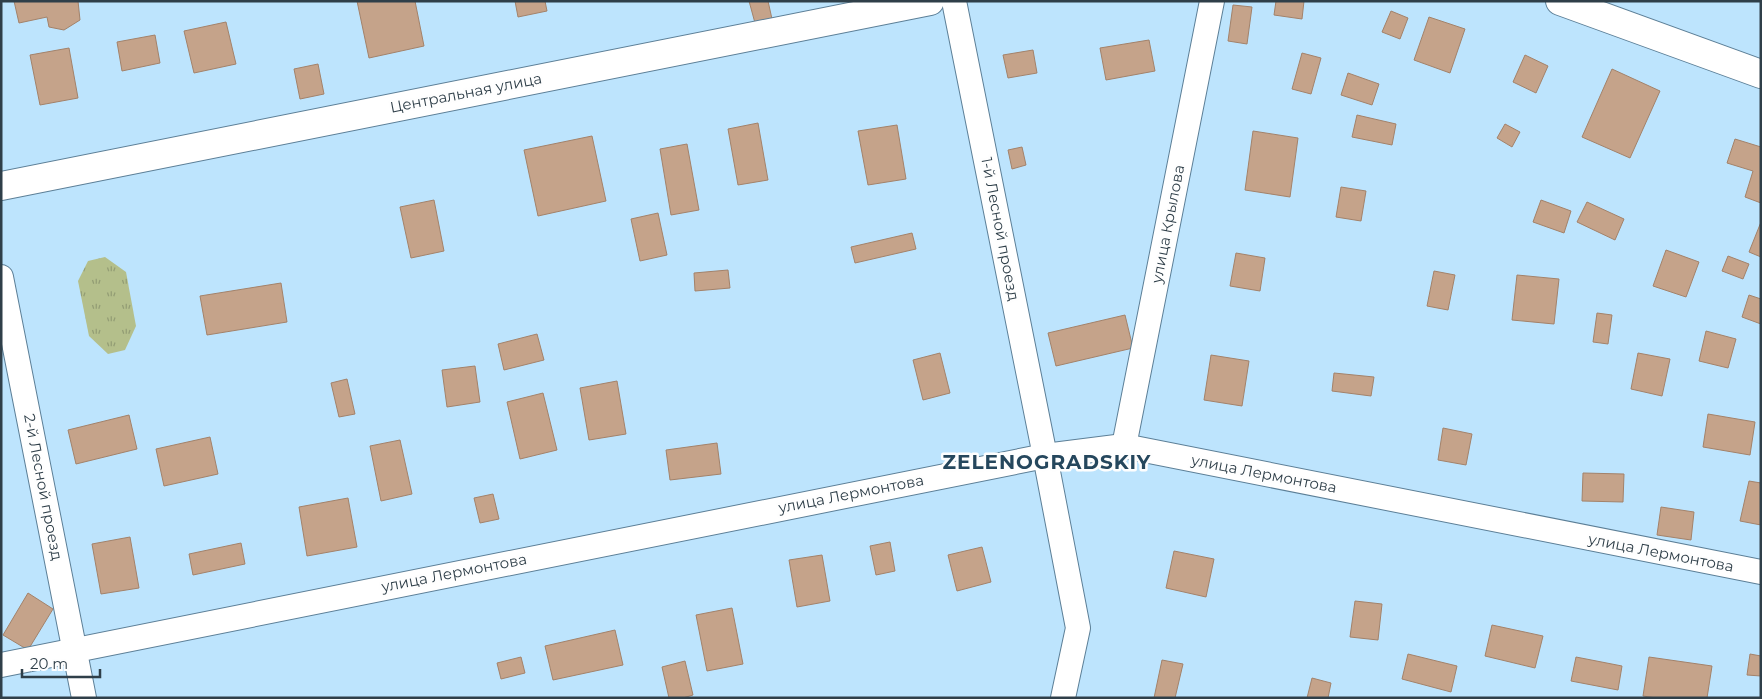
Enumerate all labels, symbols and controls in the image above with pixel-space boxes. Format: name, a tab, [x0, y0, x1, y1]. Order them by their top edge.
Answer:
street label: Центральная улица	[388, 68, 543, 117]
street label: 1-й Лесной проезд	[977, 156, 1024, 302]
street label: улица Крылова	[1147, 163, 1188, 286]
street label: 2-й Лесной проезд	[20, 412, 67, 562]
district label: ZELENOGRADSKIY	[943, 450, 1151, 474]
street label: улица Лермонтова	[1189, 450, 1338, 497]
street label: улица Лермонтова	[776, 470, 925, 517]
street label: улица Лермонтова	[1586, 529, 1735, 576]
street label: улица Лермонтова	[379, 549, 528, 596]
scale bar	[22, 646, 100, 678]
text: 20 m	[30, 654, 68, 673]

